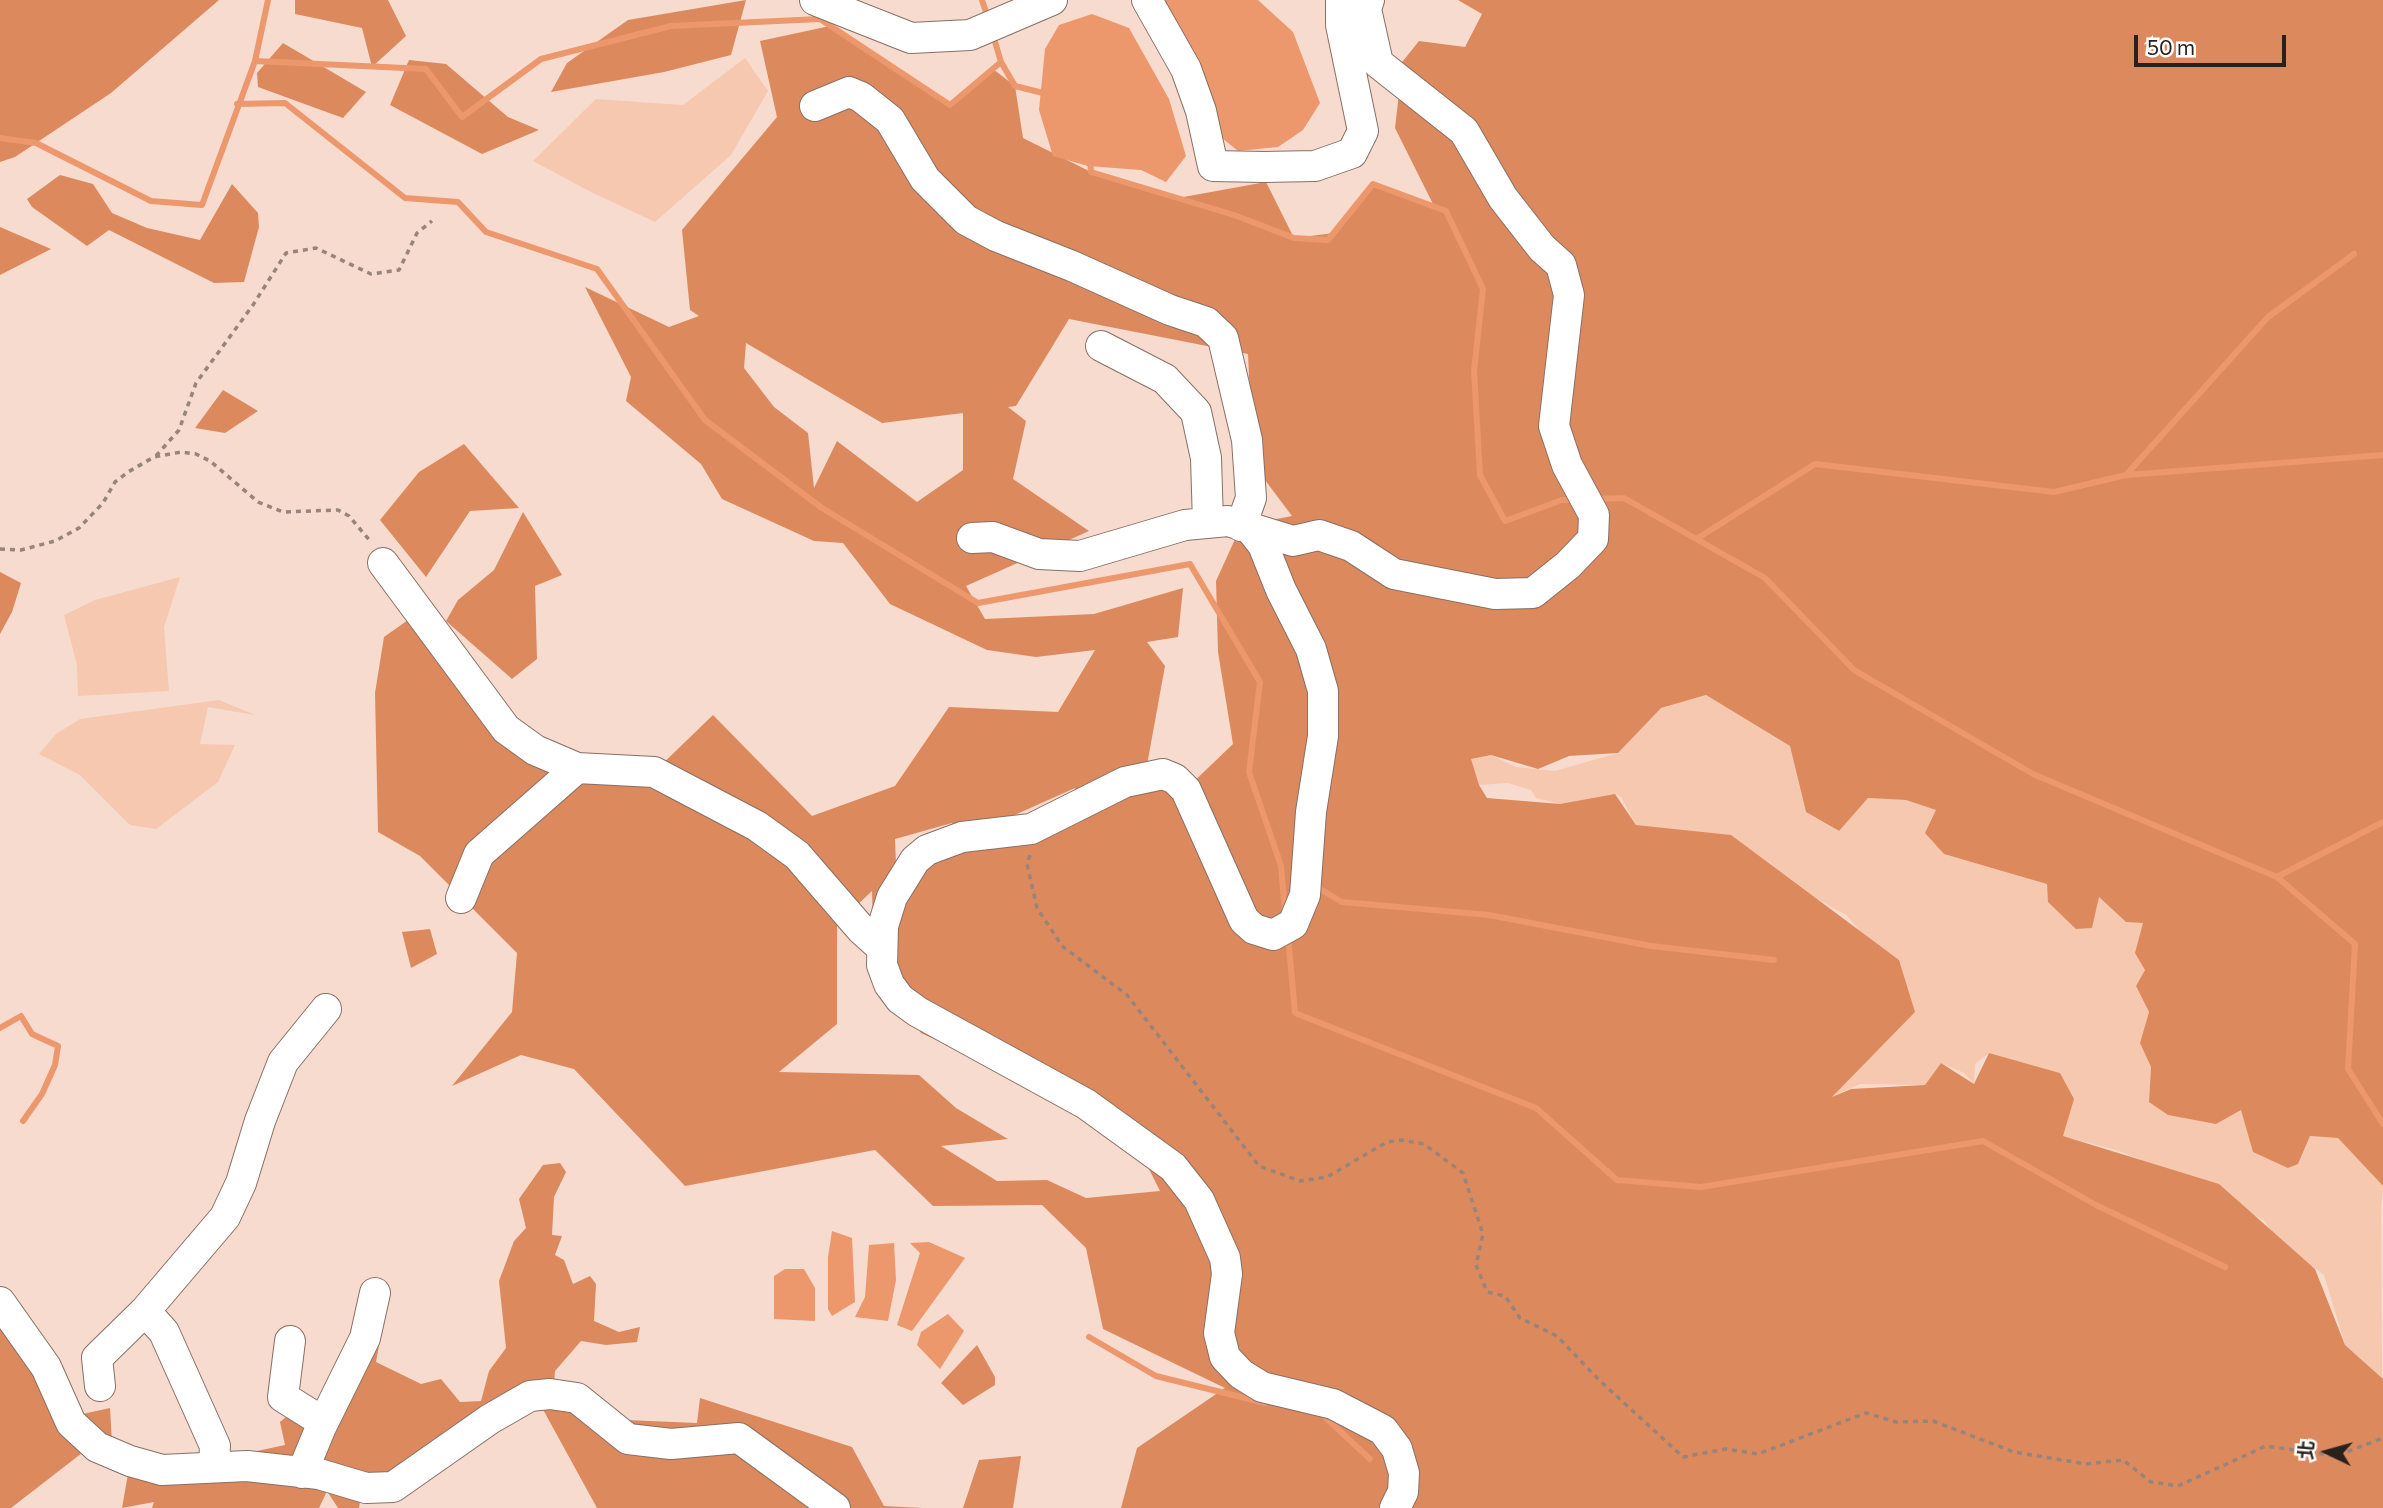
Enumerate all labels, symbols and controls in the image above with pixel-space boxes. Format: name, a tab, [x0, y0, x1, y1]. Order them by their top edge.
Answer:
scale bar	[2138, 21, 2290, 65]
text: 50 m	[2147, 34, 2195, 59]
north arrow	[2292, 1417, 2362, 1487]
text: 北	[2293, 1440, 2318, 1461]

